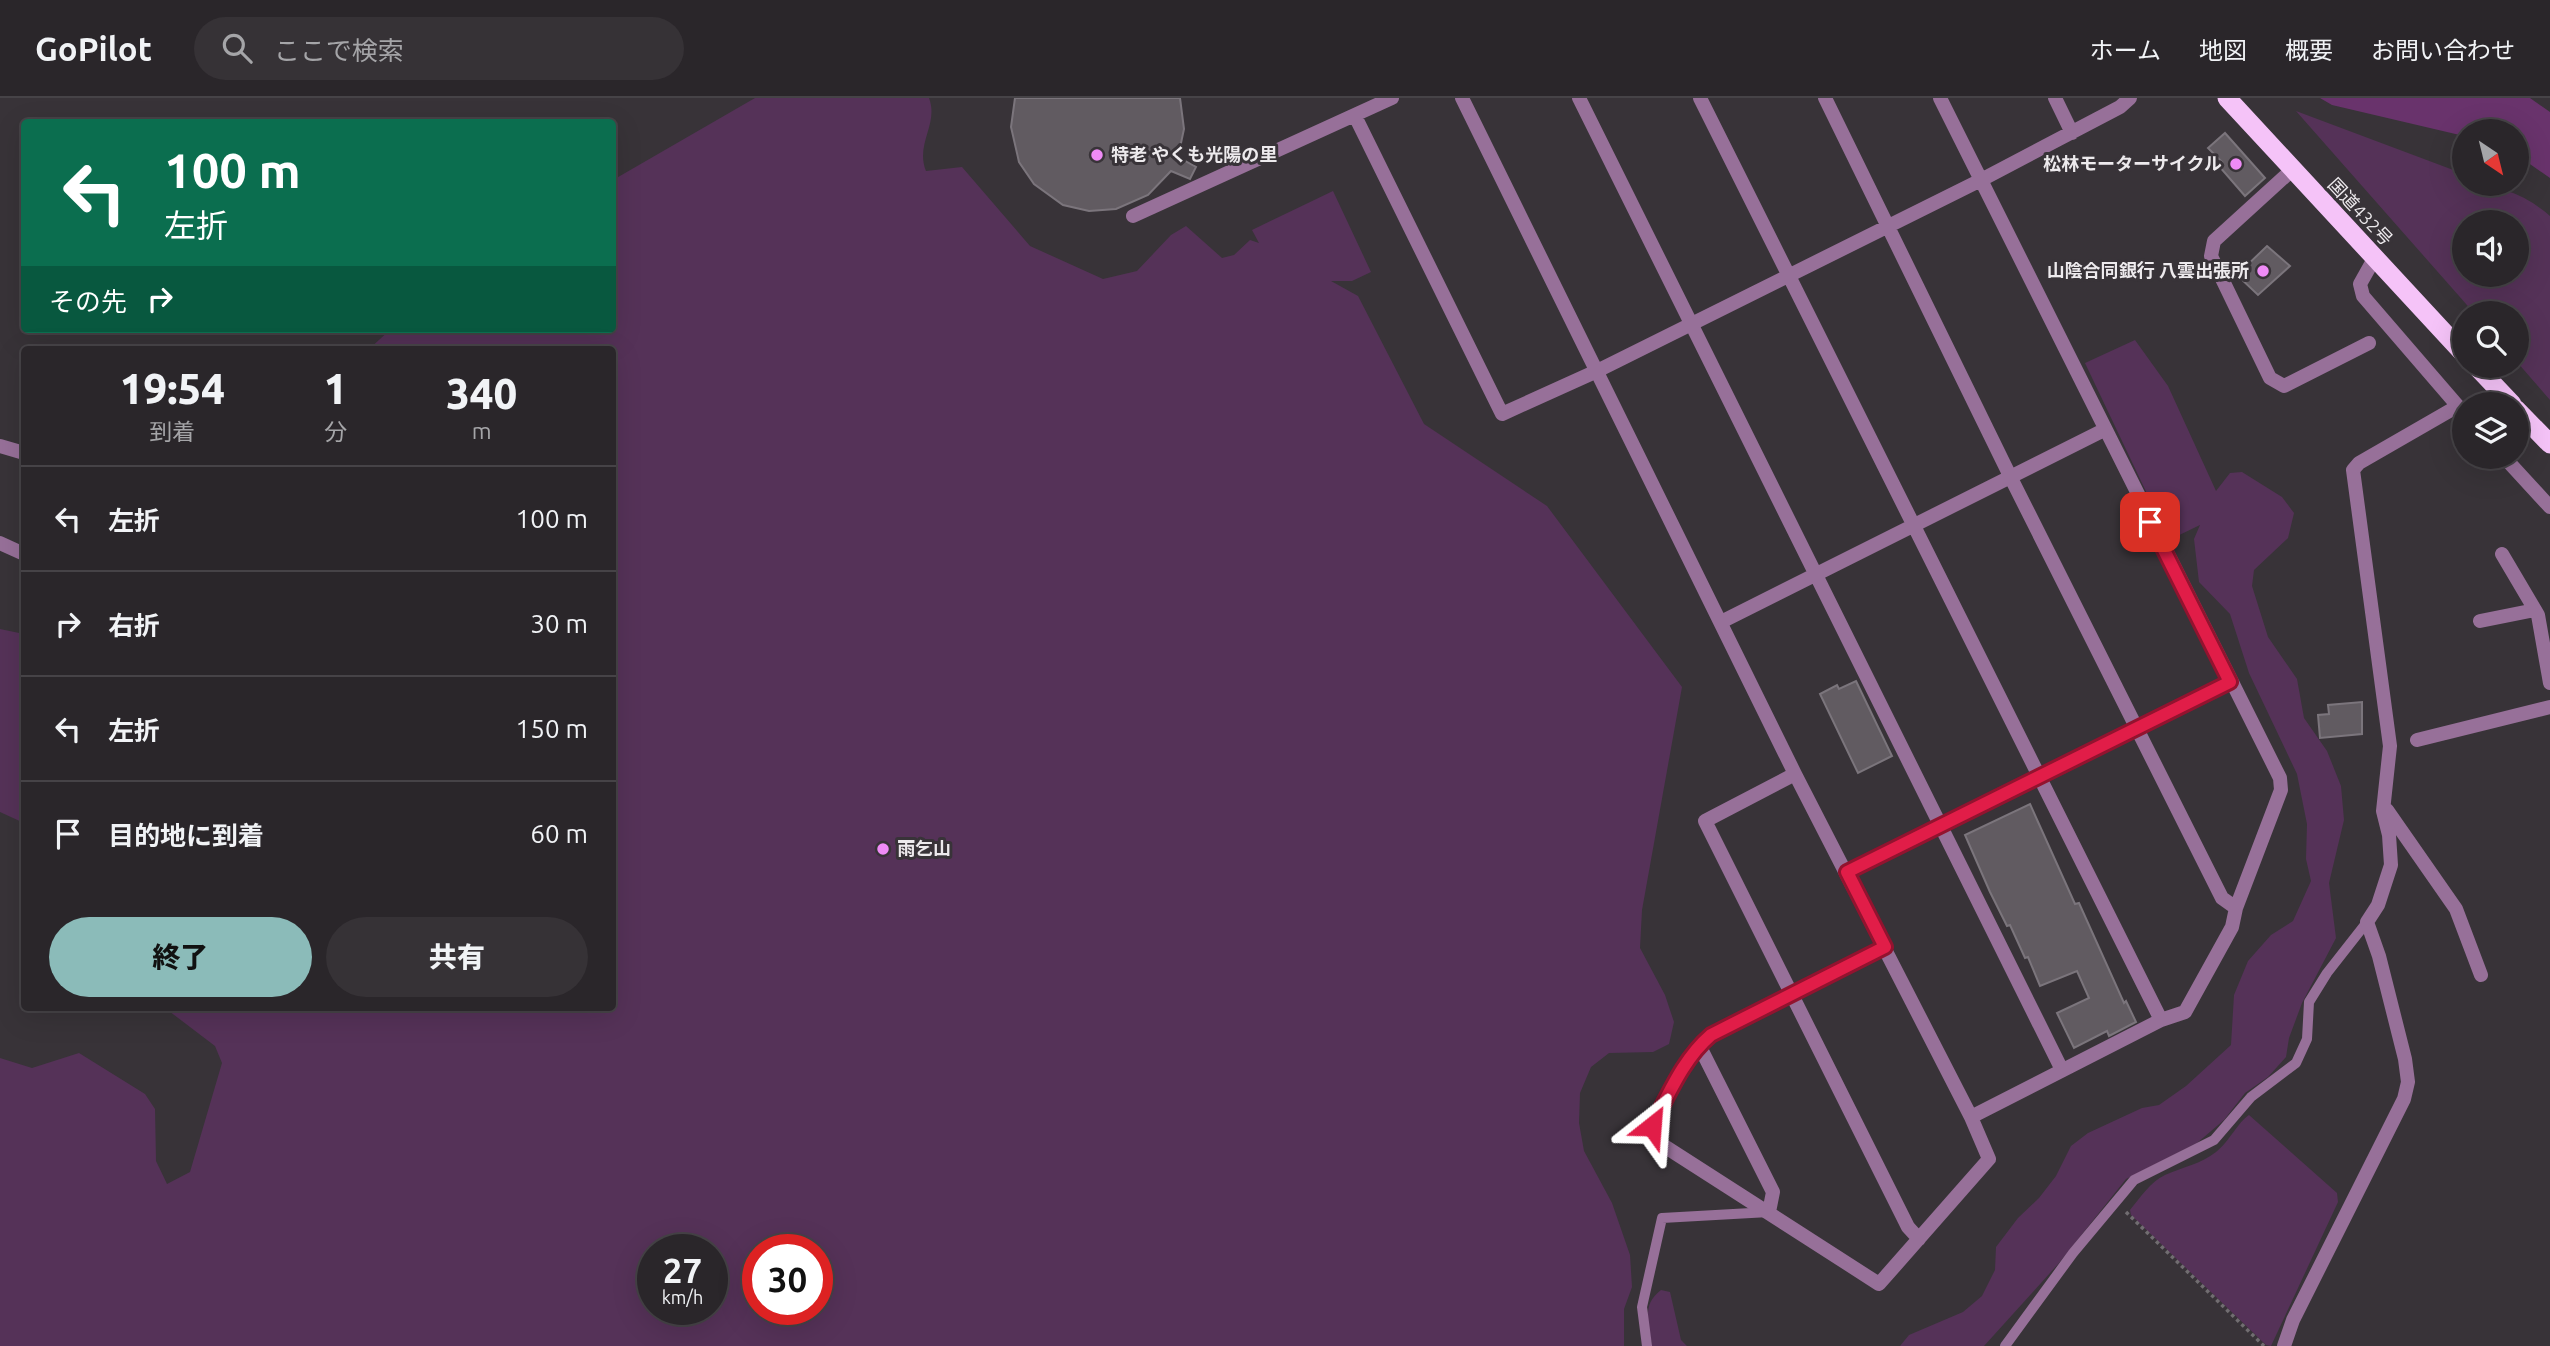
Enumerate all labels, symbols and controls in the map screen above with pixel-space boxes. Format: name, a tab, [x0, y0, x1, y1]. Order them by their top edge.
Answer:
search box	[194, 17, 684, 80]
icon: search	[218, 29, 256, 67]
text: GoPilot	[35, 30, 152, 67]
text: ここで検索	[274, 36, 404, 65]
text: ホーム	[2090, 37, 2161, 64]
text: 地図	[2199, 37, 2247, 64]
text: 概要	[2285, 37, 2333, 64]
text: お問い合わせ	[2371, 37, 2515, 64]
north arrow	[2452, 119, 2529, 196]
map controls	[2452, 119, 2529, 469]
text: 100 m	[164, 142, 301, 197]
place label: 特老 やくも光陽の里	[1111, 144, 1277, 164]
icon: left	[49, 147, 140, 238]
marker: 特老 やくも光陽の里	[1089, 147, 1105, 163]
place label: 松林モーターサイクル	[2043, 153, 2222, 173]
marker: 松林モーターサイクル	[2228, 156, 2244, 172]
street label: 国道432号	[2325, 174, 2397, 249]
text: 左折	[164, 207, 228, 243]
button: sound	[2452, 210, 2529, 287]
place label: 山陰合同銀行 八雲出張所	[2047, 260, 2249, 280]
marker: 山陰合同銀行 八雲出張所	[2255, 263, 2271, 279]
icon: right	[141, 280, 179, 318]
text: その先	[49, 287, 127, 316]
button: search	[2452, 301, 2529, 378]
text: 19:54	[120, 365, 225, 412]
text: 1	[324, 365, 347, 412]
text: 340	[446, 370, 517, 417]
button: layers	[2452, 392, 2529, 469]
text: m	[472, 418, 492, 443]
text: 到着	[149, 419, 195, 444]
text: 分	[324, 419, 347, 444]
pin	[2120, 492, 2180, 552]
icon: left	[49, 500, 87, 538]
icon: arrive	[2131, 503, 2169, 541]
text: 100 m	[516, 504, 588, 533]
text: 左折	[108, 506, 160, 535]
icon: right	[49, 605, 87, 643]
text: 30 m	[530, 609, 588, 638]
text: 右折	[108, 611, 160, 640]
icon: left	[49, 710, 87, 748]
text: 150 m	[516, 714, 588, 743]
text: 左折	[108, 716, 160, 745]
icon: arrive	[49, 815, 87, 853]
text: 60 m	[530, 819, 588, 848]
text: 目的地に到着	[108, 821, 264, 850]
place label: 雨乞山	[897, 838, 951, 858]
marker: 雨乞山	[875, 841, 891, 857]
button: 終了	[49, 917, 312, 997]
button: 共有	[326, 917, 588, 997]
position arrow	[1615, 1089, 1689, 1163]
speed limit sign: 30	[742, 1234, 833, 1325]
text: 27	[663, 1250, 702, 1290]
text: km/h	[662, 1287, 703, 1307]

